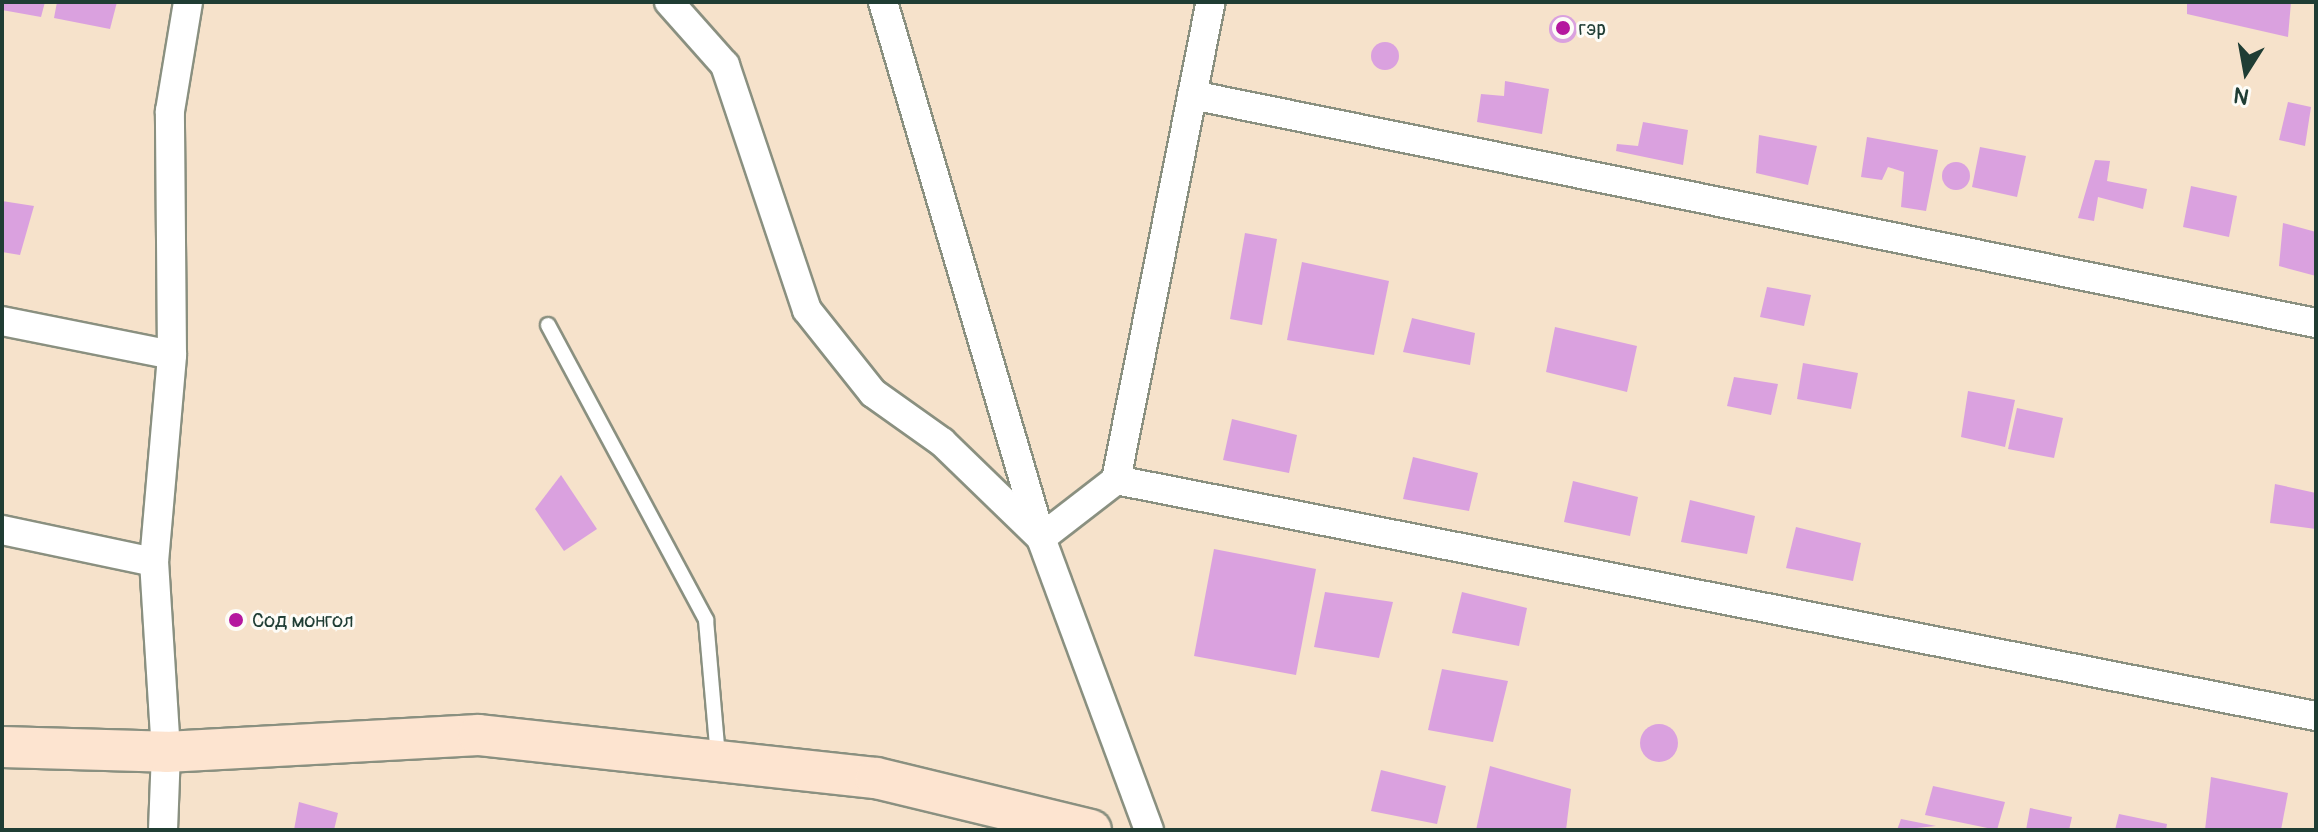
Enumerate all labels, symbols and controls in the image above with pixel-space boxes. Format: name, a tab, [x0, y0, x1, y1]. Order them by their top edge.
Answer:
place label: гэр	[1579, 16, 1606, 40]
marker: гэр	[1554, 19, 1572, 37]
north arrow	[2206, 32, 2286, 112]
text: N	[2231, 80, 2251, 111]
place label: Сод монгол	[252, 608, 353, 632]
marker: Сод монгол	[227, 611, 245, 629]

